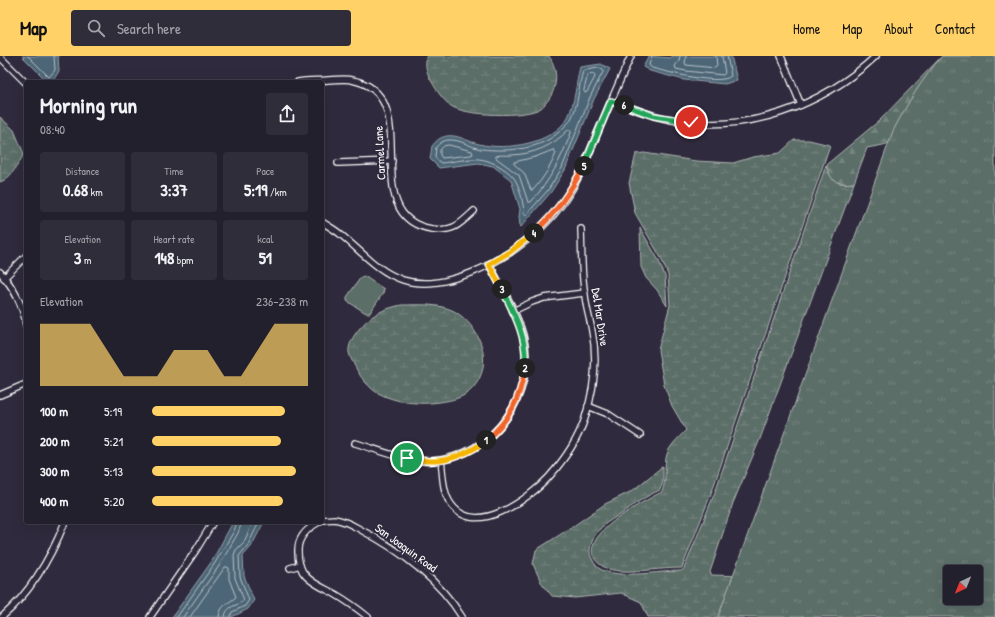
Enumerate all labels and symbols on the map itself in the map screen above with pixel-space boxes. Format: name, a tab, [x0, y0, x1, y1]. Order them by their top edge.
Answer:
pin: 6	[614, 95, 634, 115]
pin	[674, 105, 708, 139]
street label: Carmel Lane	[370, 125, 389, 181]
pin: 5	[574, 156, 594, 176]
pin: 4	[524, 223, 544, 243]
pin: 3	[492, 279, 512, 299]
street label: Del Mar Drive	[588, 287, 613, 347]
pin: 2	[515, 358, 535, 378]
pin: 1	[476, 430, 496, 450]
pin	[390, 441, 424, 475]
street label: San Joaquin Road	[372, 519, 441, 576]
north arrow	[943, 565, 983, 605]

